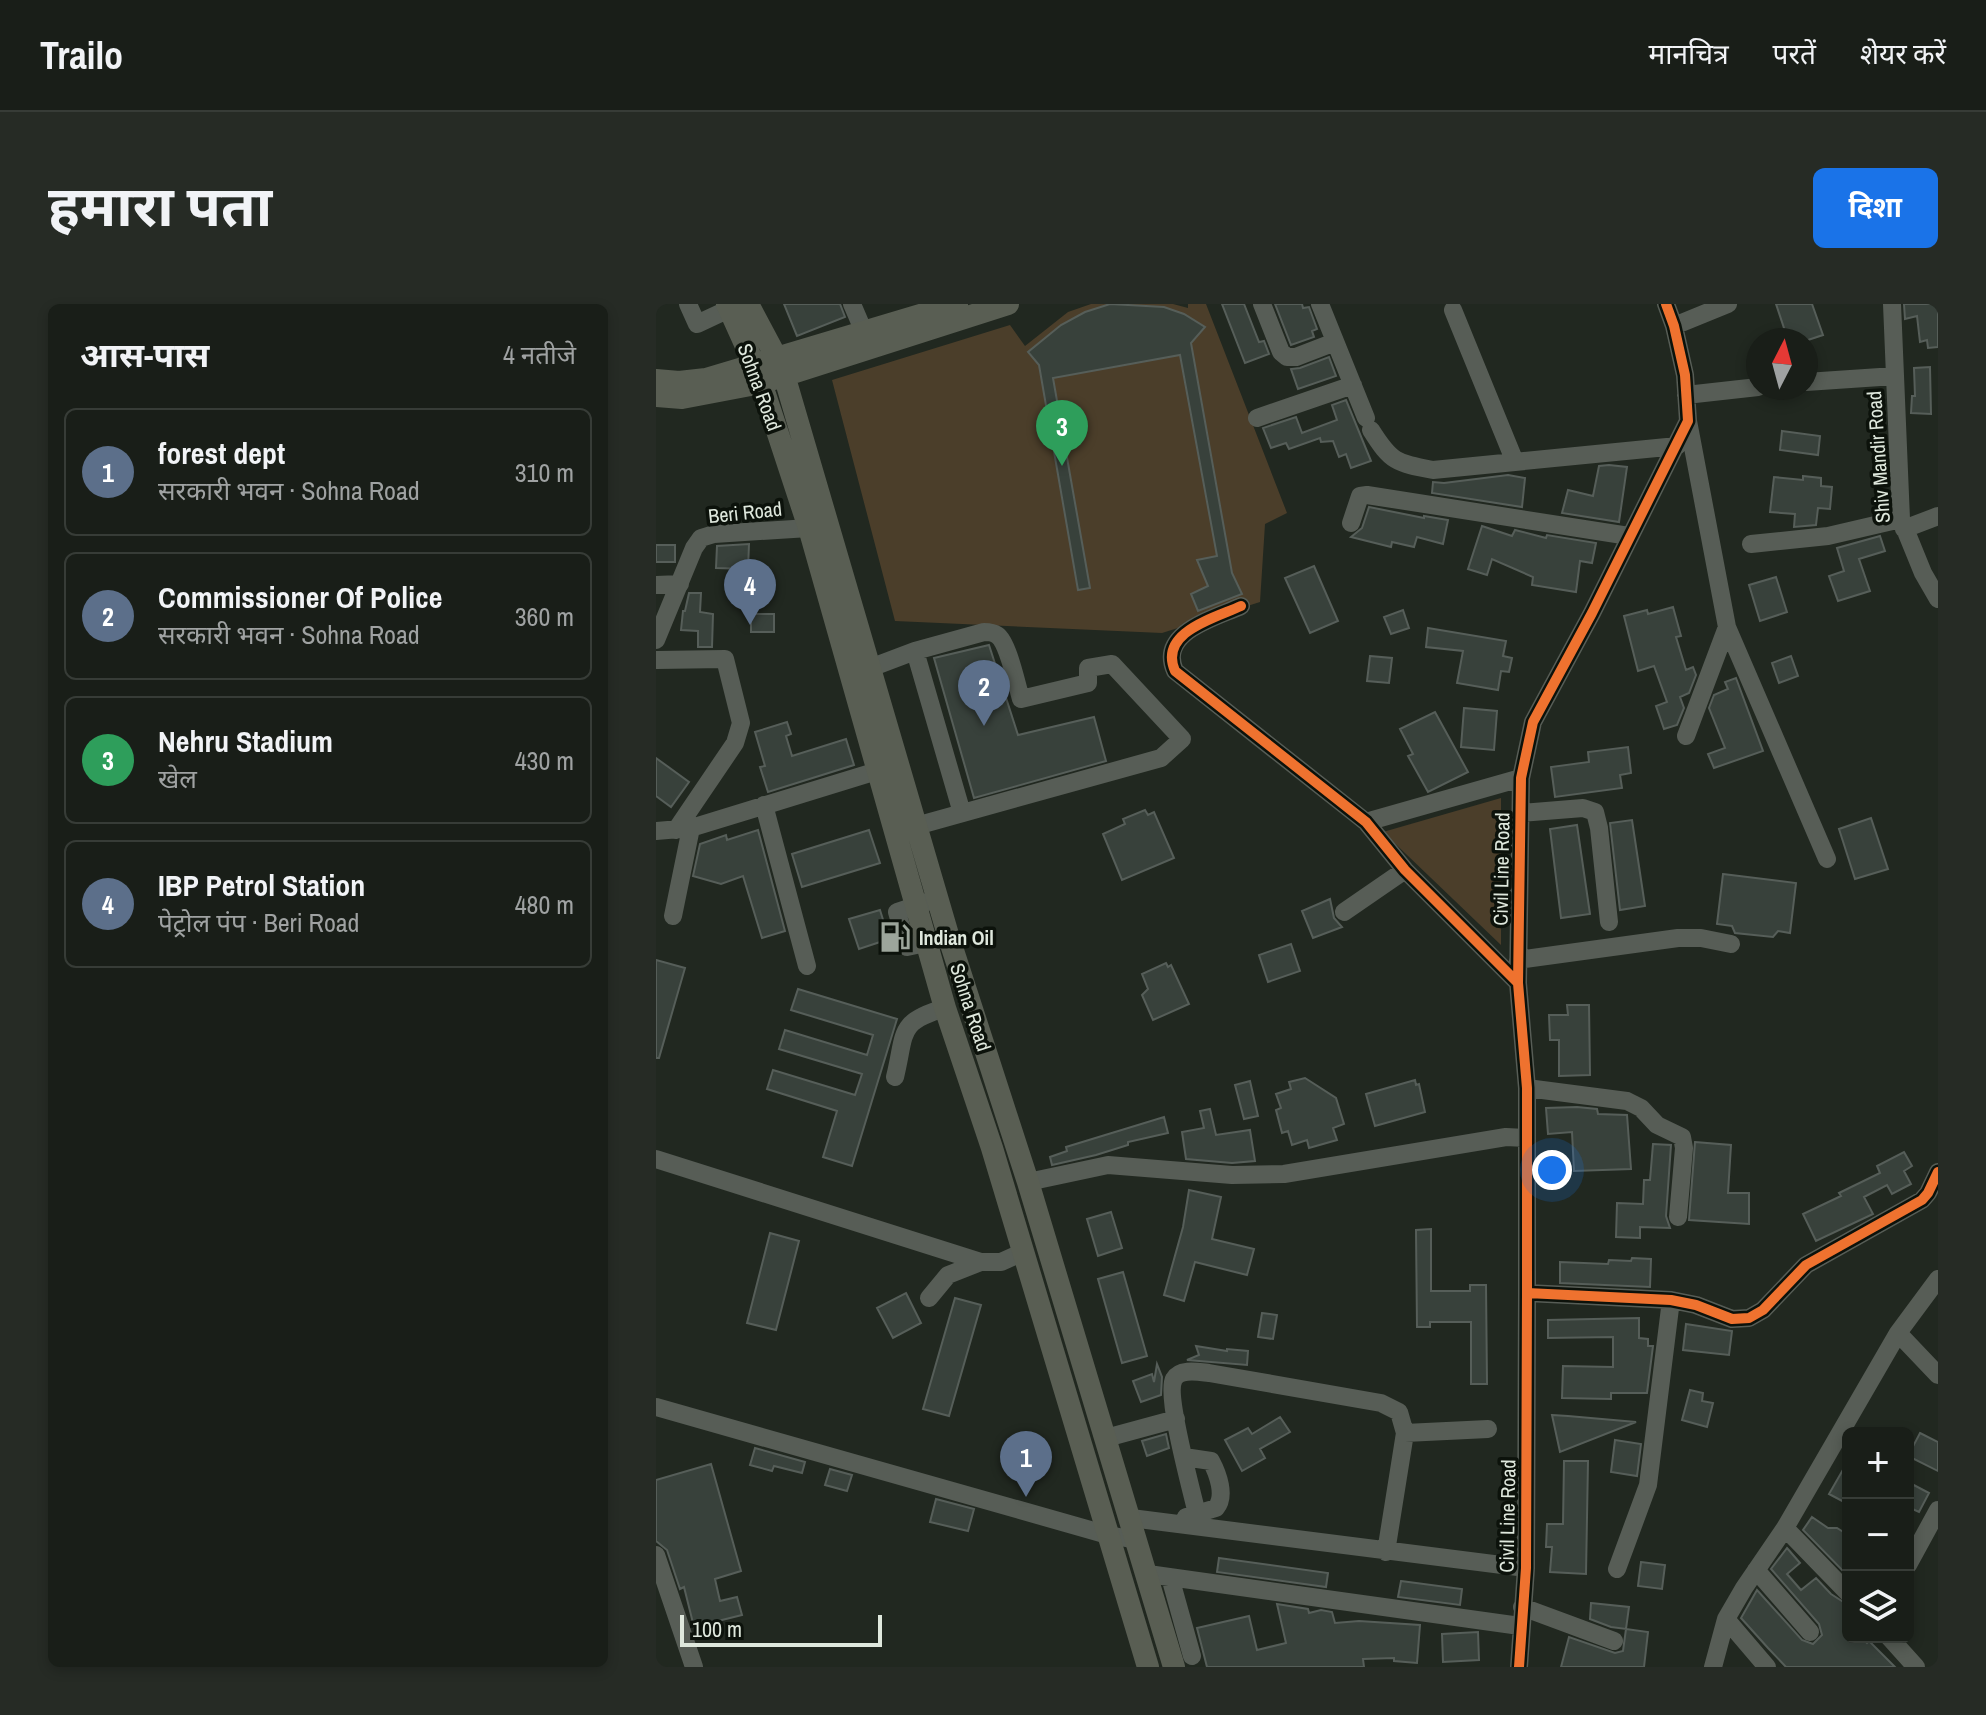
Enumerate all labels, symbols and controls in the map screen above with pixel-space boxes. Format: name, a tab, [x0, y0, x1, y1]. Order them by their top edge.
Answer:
text: Trailo	[40, 30, 123, 81]
text: मानचित्र	[1649, 35, 1729, 73]
text: परतें	[1773, 35, 1816, 73]
text: शेयर करें	[1860, 35, 1946, 73]
text: हमारा पता	[48, 168, 272, 243]
button: दिशा	[1813, 168, 1938, 248]
north arrow	[1746, 328, 1818, 400]
text: आस-पास	[80, 332, 209, 378]
text: 4 नतीजे	[503, 337, 576, 372]
street label: Sohna Road	[732, 340, 788, 434]
street label: Shiv Mandir Road	[1860, 390, 1896, 524]
pin: 3	[1036, 400, 1088, 466]
text: forest dept	[158, 433, 285, 473]
text: 1	[102, 455, 114, 490]
text: 310 m	[515, 455, 574, 490]
text: सरकारी भवन · Sohna Road	[158, 473, 420, 508]
street label: Beri Road	[707, 495, 783, 529]
pin: 4	[724, 559, 776, 625]
text: Commissioner Of Police	[158, 577, 442, 617]
text: 2	[102, 599, 114, 634]
text: 360 m	[515, 599, 574, 634]
text: सरकारी भवन · Sohna Road	[158, 617, 420, 652]
pin: 2	[958, 660, 1010, 726]
text: Nehru Stadium	[158, 721, 333, 761]
text: 3	[102, 743, 114, 778]
text: 430 m	[515, 743, 574, 778]
text: खेल	[158, 761, 197, 796]
street label: Civil Line Road	[1487, 812, 1515, 926]
text: IBP Petrol Station	[158, 865, 365, 905]
text: 4	[102, 887, 114, 922]
text: 480 m	[515, 887, 574, 922]
text: पेट्रोल पंप · Beri Road	[158, 905, 359, 940]
fuel station icon: Indian Oil	[878, 920, 912, 954]
place label: Indian Oil	[919, 924, 994, 951]
street label: Sohna Road	[944, 959, 998, 1055]
your location	[1532, 1150, 1572, 1190]
map controls	[1842, 1427, 1914, 1643]
button: +	[1842, 1427, 1914, 1499]
pin: 1	[1000, 1431, 1052, 1497]
street label: Civil Line Road	[1493, 1459, 1521, 1573]
button: −	[1842, 1499, 1914, 1571]
button: layers	[1842, 1571, 1914, 1643]
scale bar	[680, 1611, 882, 1647]
text: 100 m	[692, 1614, 742, 1644]

